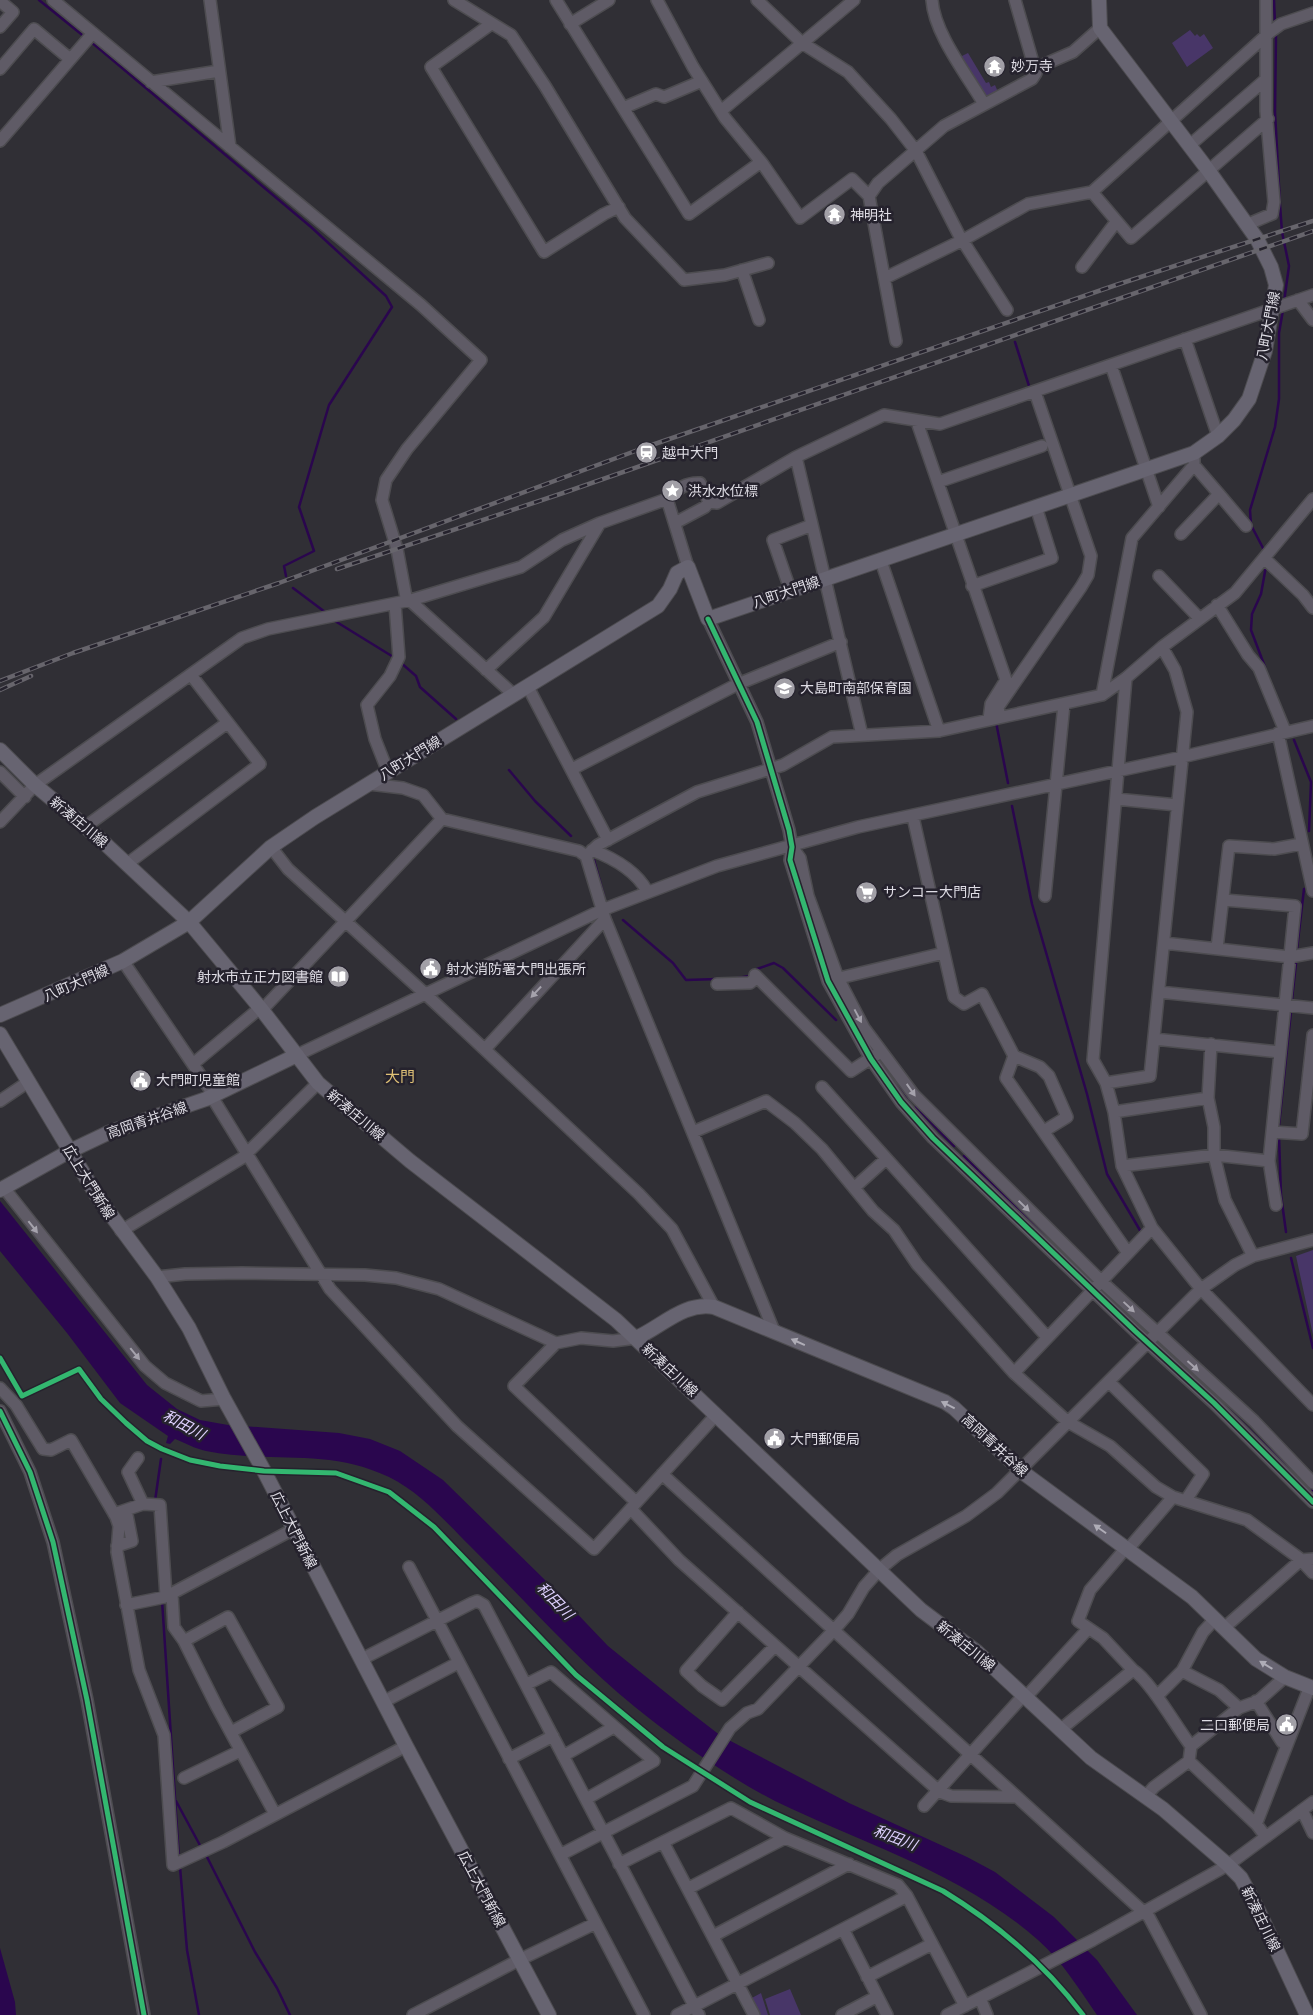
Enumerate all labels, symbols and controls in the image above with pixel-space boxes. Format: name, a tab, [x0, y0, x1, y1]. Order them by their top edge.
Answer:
temple icon: 妙万寺	[983, 54, 1007, 78]
place label: 妙万寺	[1011, 58, 1053, 74]
temple icon: 神明社	[822, 203, 846, 227]
place label: 神明社	[850, 207, 892, 223]
street label: 八町大門線	[1253, 290, 1283, 362]
station icon: 越中大門	[634, 441, 658, 465]
place label: 越中大門	[662, 445, 718, 461]
place icon: 洪水水位標	[660, 479, 684, 503]
place label: 洪水水位標	[688, 483, 758, 499]
street label: 八町大門線	[750, 573, 822, 611]
school or university icon: 大島町南部保育園	[772, 676, 796, 700]
place label: 大島町南部保育園	[800, 680, 912, 696]
street label: 八町大門線	[376, 733, 444, 783]
street label: 新湊庄川線	[47, 793, 111, 851]
supermarket icon: サンコー大門店	[855, 880, 879, 904]
place label: サンコー大門店	[883, 884, 981, 900]
public building icon: 射水消防署大門出張所	[418, 957, 442, 981]
street label: 八町大門線	[41, 961, 111, 1005]
place label: 射水消防署大門出張所	[446, 961, 586, 977]
library icon: 射水市立正力図書館	[327, 965, 351, 989]
place label: 射水市立正力図書館	[197, 969, 323, 985]
one-way arrow	[530, 986, 542, 998]
one-way arrow	[854, 1008, 862, 1023]
public building icon: 大門町児童館	[128, 1068, 152, 1092]
district label: 大門	[385, 1068, 415, 1085]
place label: 大門町児童館	[156, 1072, 240, 1088]
one-way arrow	[906, 1083, 916, 1097]
street label: 新湊庄川線	[324, 1086, 388, 1144]
street label: 高岡青井谷線	[105, 1099, 189, 1141]
street label: 広上大門新線	[60, 1142, 118, 1222]
one-way arrow	[1018, 1200, 1030, 1212]
one-way arrow	[28, 1220, 39, 1233]
one-way arrow	[1123, 1301, 1135, 1313]
one-way arrow	[791, 1337, 805, 1345]
street label: 新湊庄川線	[639, 1340, 701, 1400]
one-way arrow	[129, 1347, 140, 1360]
one-way arrow	[1187, 1360, 1199, 1372]
one-way arrow	[940, 1401, 955, 1409]
water label: 和田川	[160, 1406, 210, 1444]
street label: 高岡青井谷線	[959, 1411, 1031, 1479]
public building icon: 大門郵便局	[762, 1427, 786, 1451]
place label: 大門郵便局	[790, 1431, 860, 1447]
street label: 広上大門新線	[268, 1489, 320, 1571]
one-way arrow	[1093, 1524, 1107, 1534]
water label: 和田川	[534, 1579, 578, 1624]
street label: 新湊庄川線	[934, 1618, 998, 1674]
one-way arrow	[1260, 1660, 1273, 1670]
public building icon: 二口郵便局	[1274, 1713, 1298, 1737]
place label: 二口郵便局	[1200, 1717, 1270, 1733]
water label: 和田川	[871, 1822, 921, 1854]
street label: 広上大門新線	[455, 1848, 509, 1930]
street label: 新湊庄川線	[1238, 1884, 1284, 1954]

